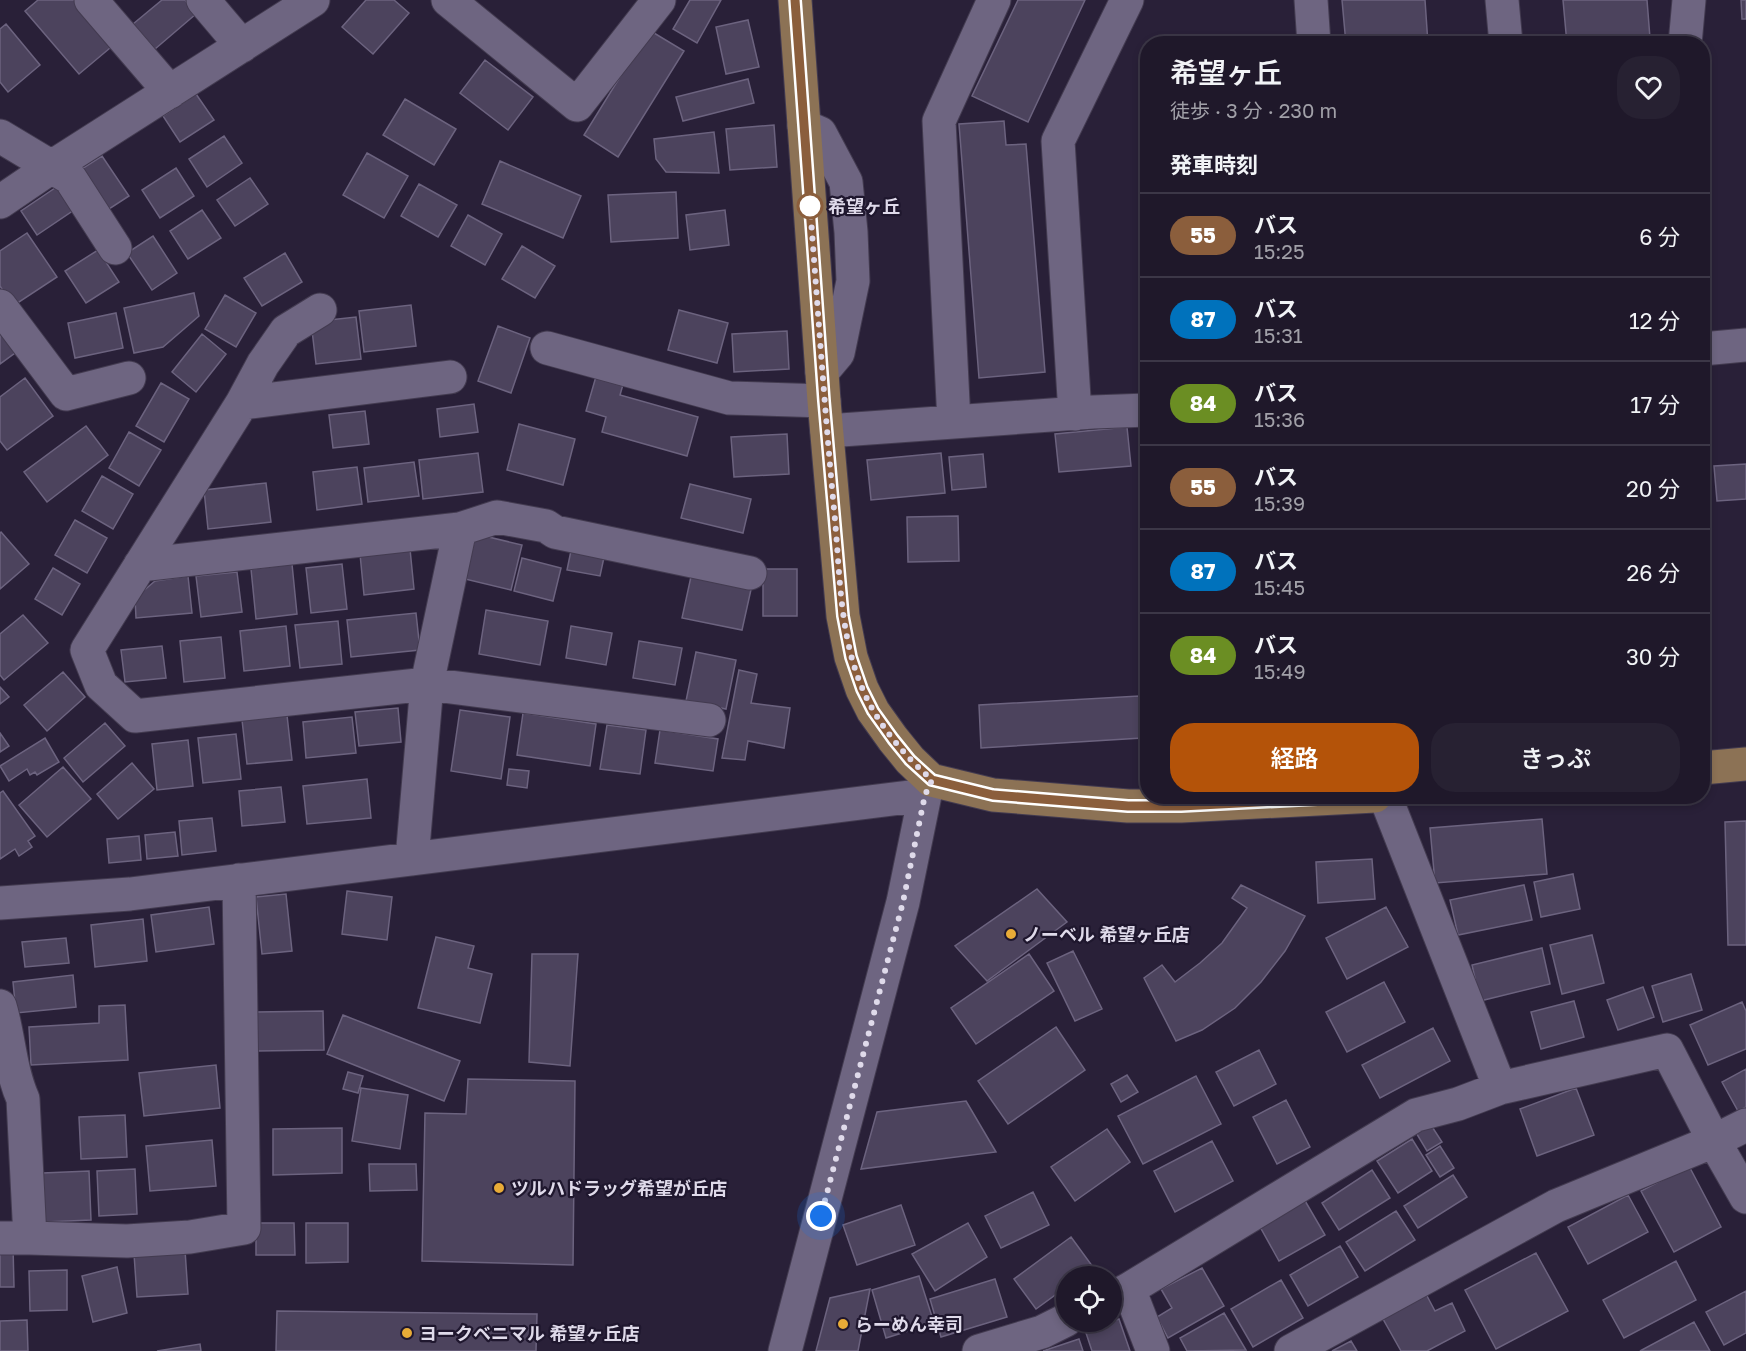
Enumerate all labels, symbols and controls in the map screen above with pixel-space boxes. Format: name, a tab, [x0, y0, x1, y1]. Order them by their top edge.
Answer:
text: 希望ヶ丘	[1170, 56, 1282, 89]
button: heart	[1617, 56, 1680, 119]
text: 徒歩 · 3 分 · 230 m	[1170, 98, 1337, 122]
text: 発車時刻	[1170, 151, 1258, 178]
marker: 希望ヶ丘	[797, 193, 823, 219]
place label: 希望ヶ丘	[828, 195, 900, 217]
text: バス	[1254, 211, 1298, 238]
text: 55	[1190, 222, 1216, 248]
text: 6 分	[1639, 223, 1680, 250]
text: 15:25	[1254, 239, 1305, 263]
text: バス	[1254, 295, 1298, 322]
text: 87	[1191, 306, 1215, 332]
text: 12 分	[1629, 307, 1680, 334]
text: 15:31	[1254, 323, 1303, 347]
text: バス	[1254, 379, 1298, 406]
text: 84	[1190, 390, 1216, 416]
text: 17 分	[1630, 391, 1680, 418]
text: 15:36	[1254, 407, 1305, 431]
text: バス	[1254, 463, 1298, 490]
text: 55	[1190, 474, 1216, 500]
text: 20 分	[1626, 475, 1680, 502]
text: 15:39	[1254, 491, 1305, 515]
text: バス	[1254, 547, 1298, 574]
text: 87	[1191, 558, 1215, 584]
text: 26 分	[1626, 559, 1680, 586]
text: 15:45	[1254, 575, 1305, 599]
text: バス	[1254, 631, 1298, 658]
text: 84	[1190, 642, 1216, 668]
text: 30 分	[1626, 643, 1680, 670]
text: 15:49	[1254, 659, 1306, 683]
button: 経路	[1170, 723, 1419, 792]
button: きっぷ	[1431, 723, 1680, 792]
place label: ノーベル 希望ヶ丘店	[1023, 923, 1190, 945]
marker: ノーベル 希望ヶ丘店	[1004, 927, 1018, 941]
place label: ツルハドラッグ希望が丘店	[511, 1177, 727, 1199]
marker: ツルハドラッグ希望が丘店	[492, 1181, 506, 1195]
your location	[806, 1201, 836, 1231]
map controls	[1056, 1266, 1122, 1332]
button: locate	[1056, 1266, 1122, 1332]
place label: らーめん幸司	[855, 1313, 963, 1335]
marker: らーめん幸司	[836, 1317, 850, 1331]
place label: ヨークベニマル 希望ヶ丘店	[419, 1322, 640, 1344]
marker: ヨークベニマル 希望ヶ丘店	[400, 1326, 414, 1340]

